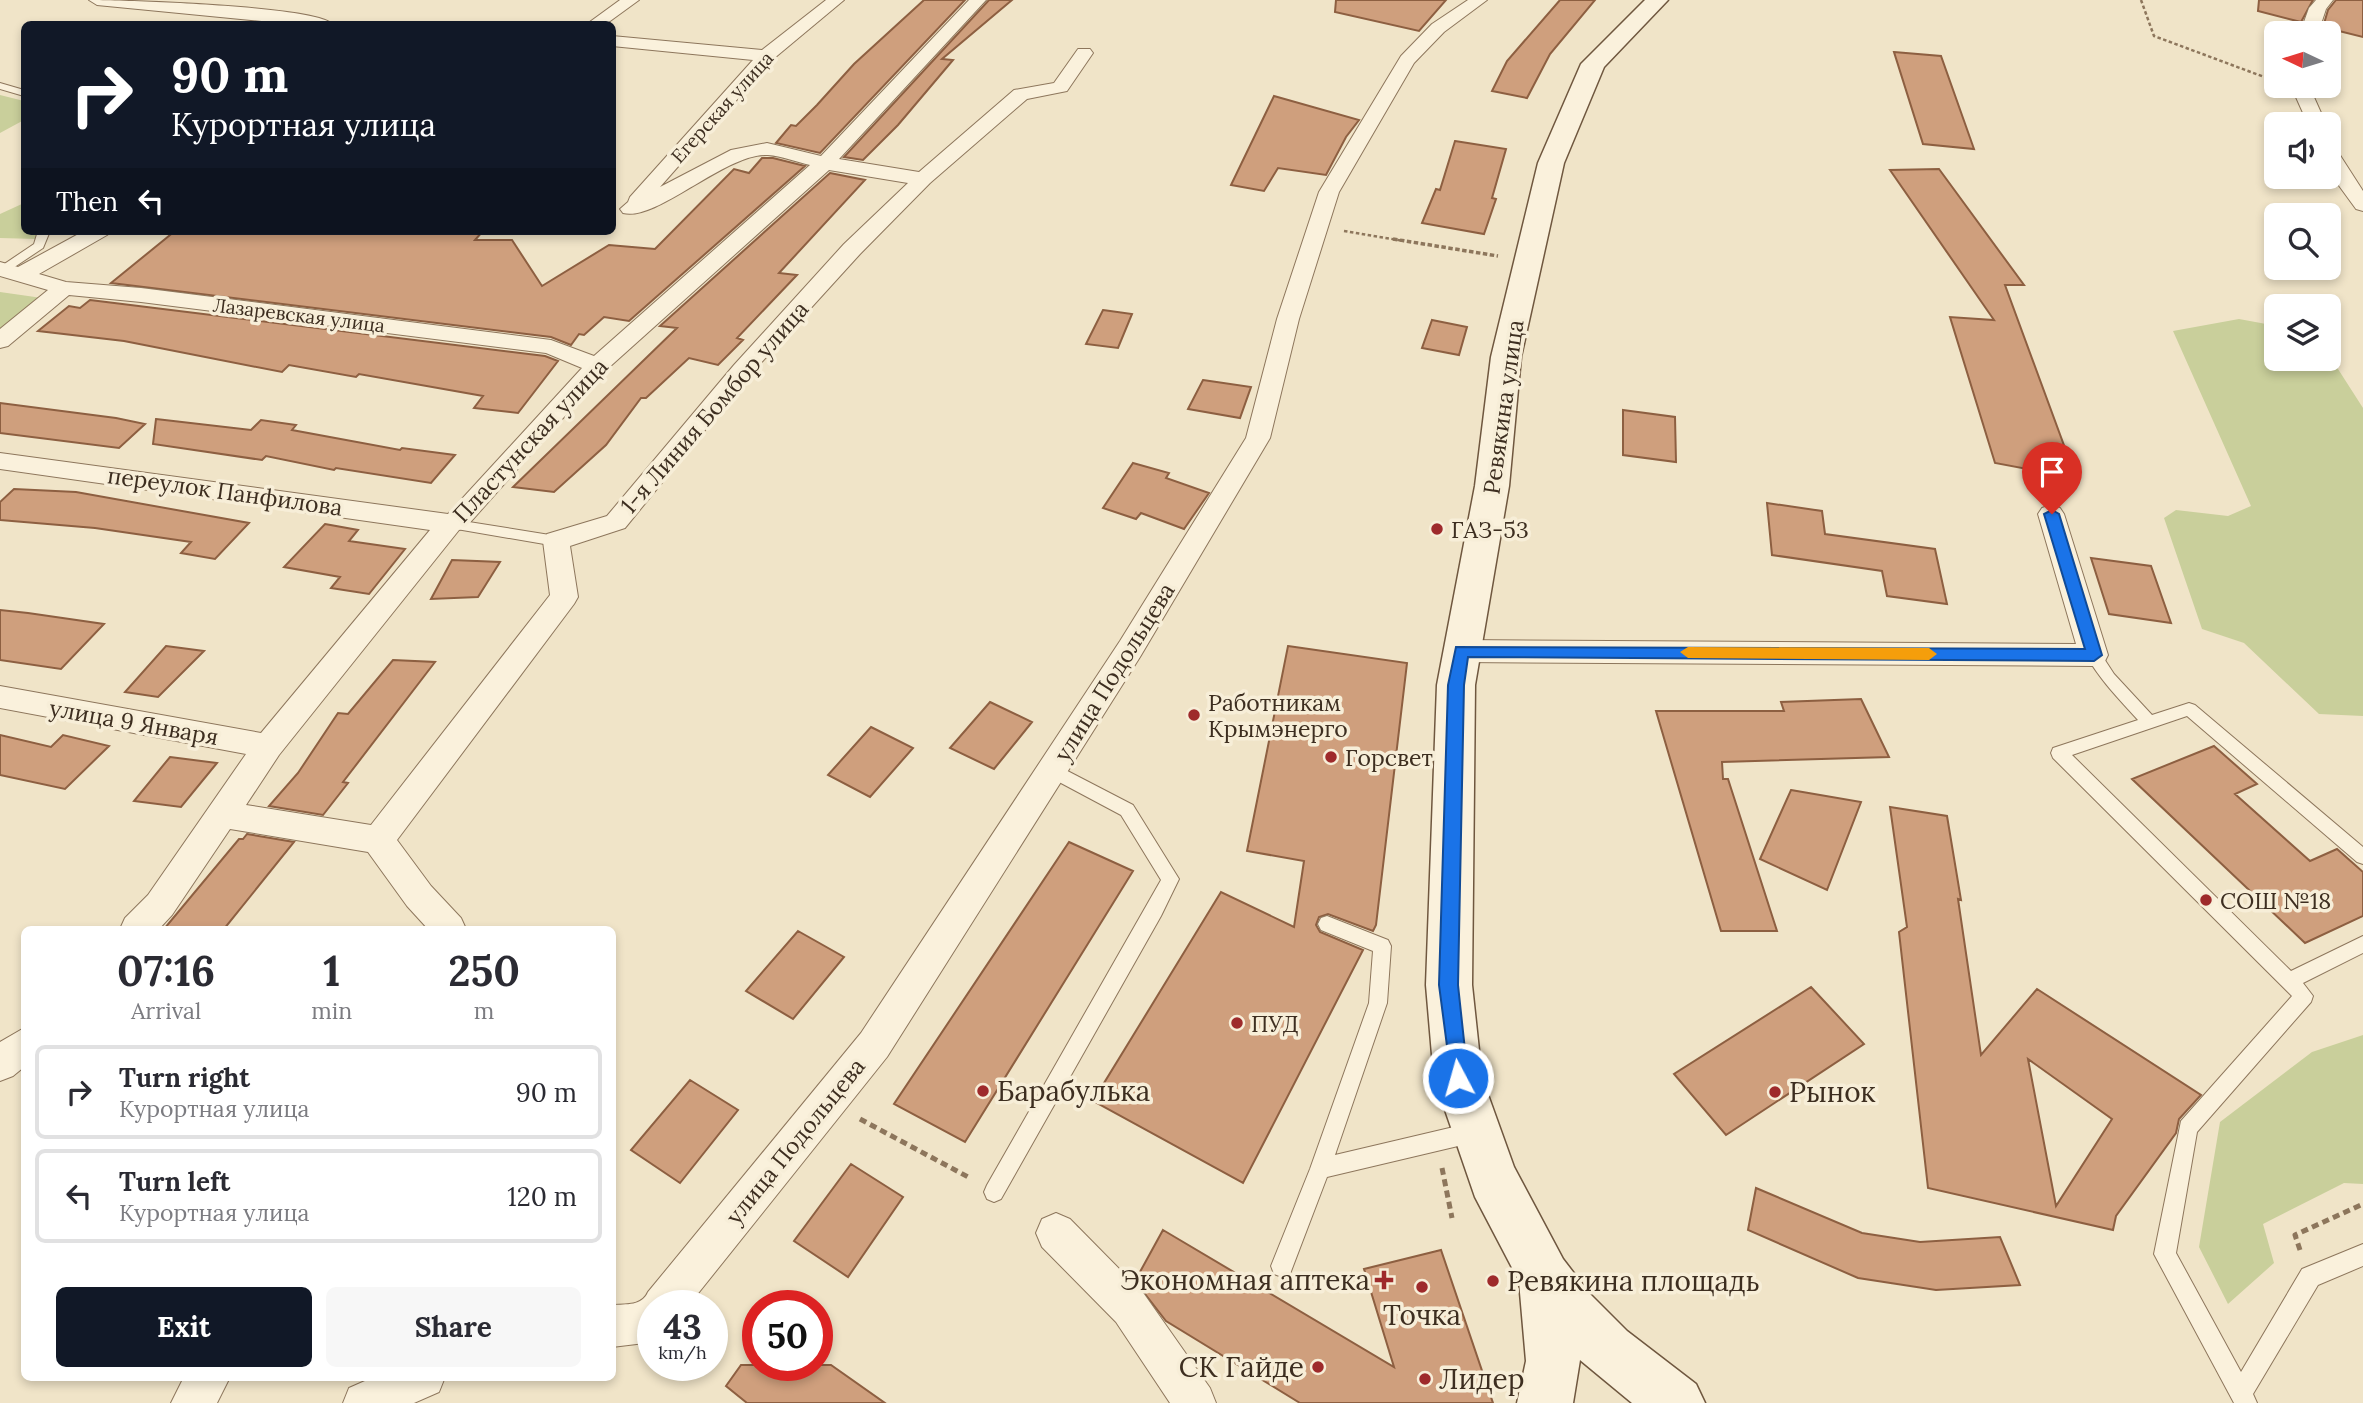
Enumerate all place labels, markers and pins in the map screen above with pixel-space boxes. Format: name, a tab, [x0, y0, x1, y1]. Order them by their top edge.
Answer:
pin	[2022, 442, 2082, 514]
place label: ГАЗ-53	[1451, 515, 1529, 544]
marker: ГАЗ-53	[1429, 521, 1445, 537]
place label: Работникам Крымэнерго	[1208, 688, 1348, 743]
marker: Работникам Крымэнерго	[1186, 707, 1202, 723]
place label: Горсвет	[1345, 743, 1433, 772]
marker: Горсвет	[1323, 749, 1339, 765]
place label: СОШ №18	[2220, 886, 2331, 915]
marker: СОШ №18	[2198, 892, 2214, 908]
place label: ПУД	[1251, 1009, 1299, 1038]
marker: ПУД	[1229, 1015, 1245, 1031]
place label: Барабулька	[997, 1073, 1150, 1109]
place label: Рынок	[1789, 1074, 1876, 1110]
marker: Барабулька	[975, 1083, 991, 1099]
marker: Рынок	[1767, 1084, 1783, 1100]
place label: Экономная аптека	[1120, 1262, 1370, 1298]
place label: Ревякина площадь	[1507, 1263, 1760, 1299]
marker: Экономная аптека	[1376, 1272, 1392, 1288]
marker: Ревякина площадь	[1485, 1273, 1501, 1289]
marker: Точка	[1414, 1279, 1430, 1295]
place label: Точка	[1383, 1297, 1461, 1333]
place label: СК Гайде	[1179, 1349, 1304, 1385]
marker: СК Гайде	[1310, 1359, 1326, 1375]
place label: Лидер	[1439, 1361, 1524, 1397]
marker: Лидер	[1417, 1371, 1433, 1387]

